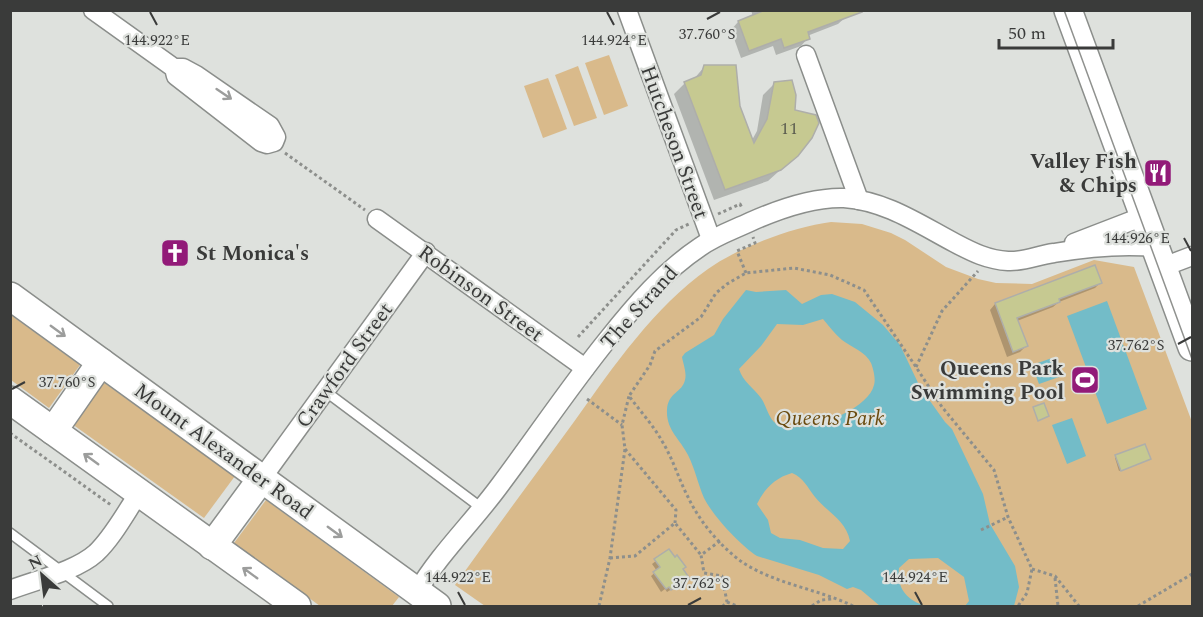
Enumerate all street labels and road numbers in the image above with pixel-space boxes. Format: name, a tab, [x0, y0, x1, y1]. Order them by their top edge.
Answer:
street label: Hutcheson Street	[631, 61, 717, 224]
street label: Robinson Street	[411, 237, 550, 350]
street label: The Strand	[593, 258, 686, 357]
street label: Crawford Street	[288, 296, 401, 435]
street label: Mount Alexander Road	[127, 376, 320, 528]

